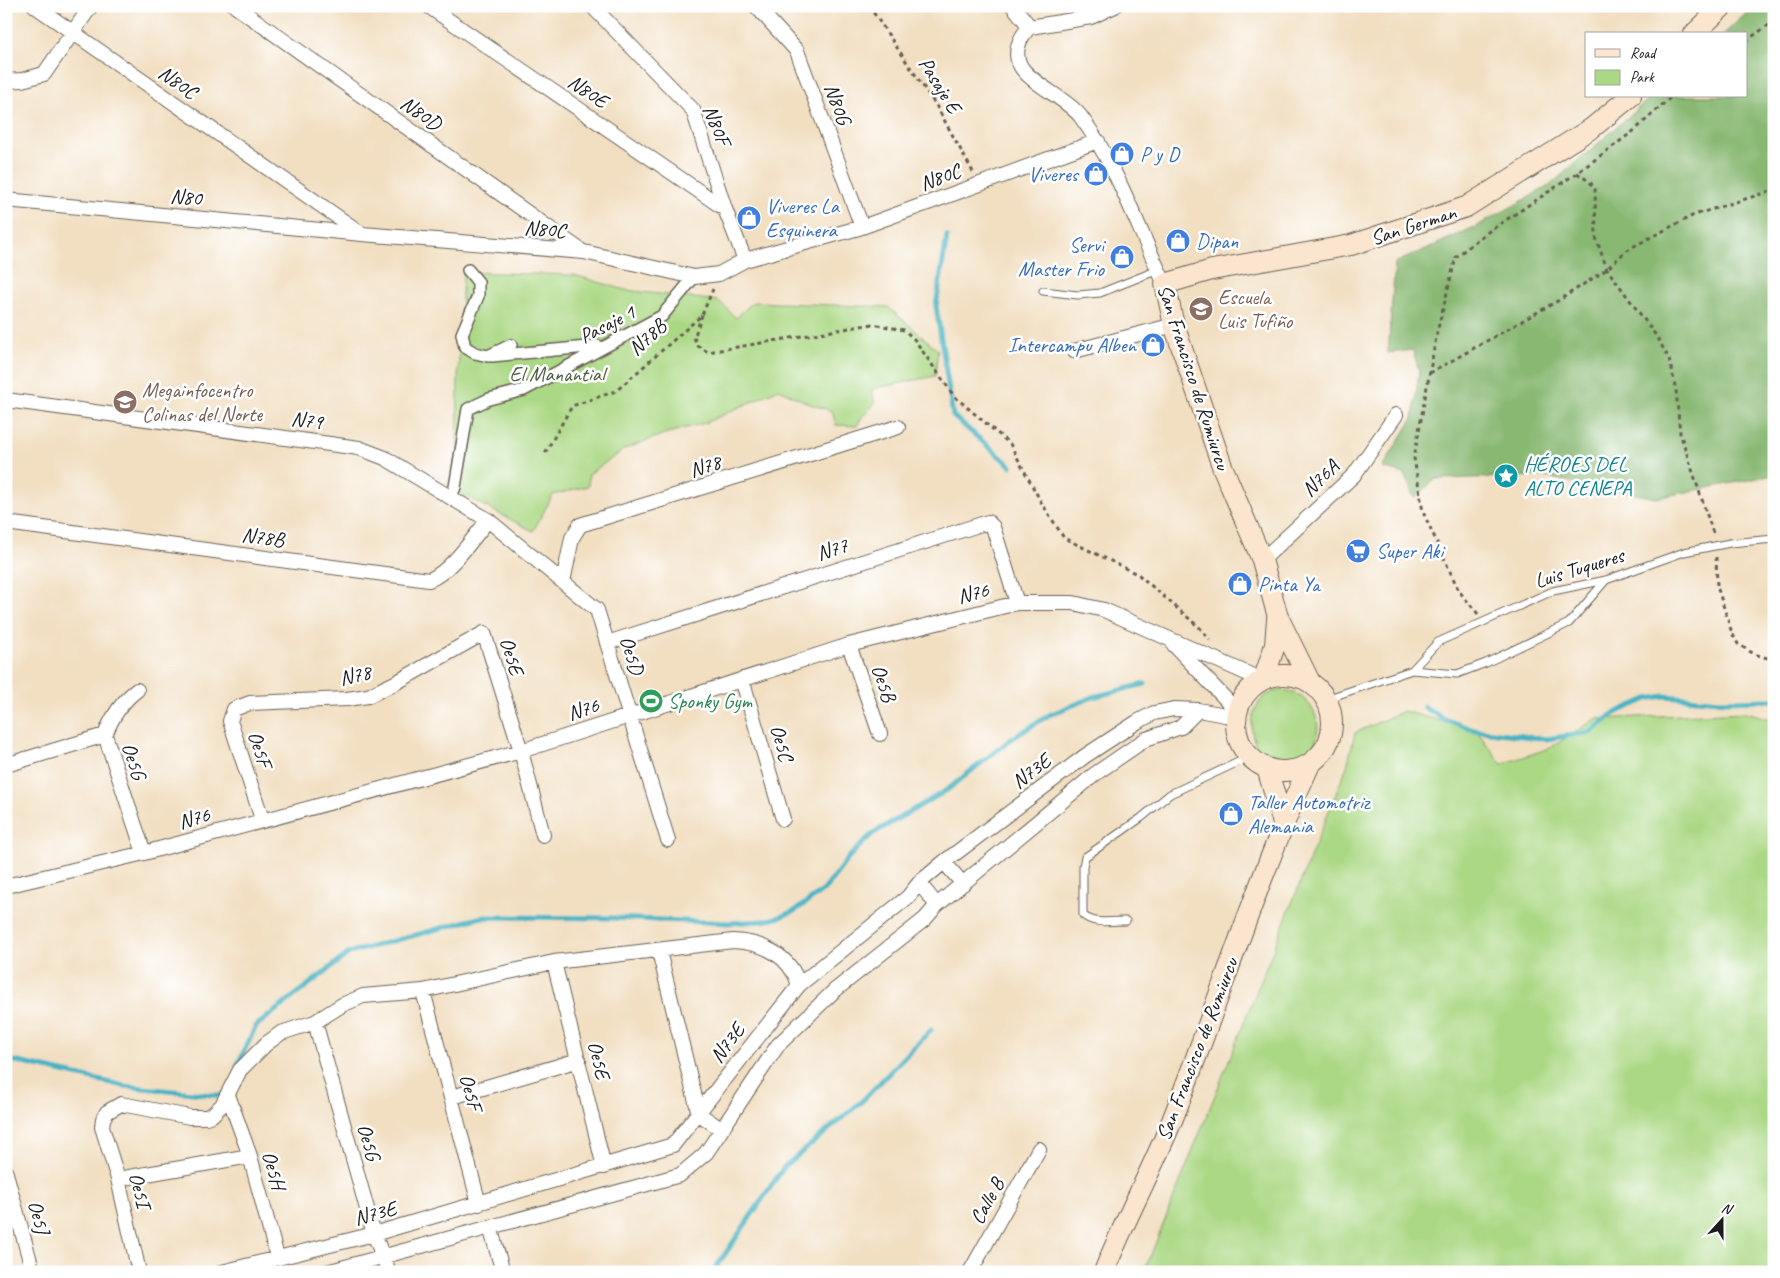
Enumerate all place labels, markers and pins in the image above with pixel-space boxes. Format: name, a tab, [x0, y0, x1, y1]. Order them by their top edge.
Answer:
shop icon: P y D	[1109, 141, 1135, 167]
place label: P y D	[1140, 141, 1181, 167]
place label: Viveres	[1028, 161, 1080, 187]
shop icon: Viveres	[1083, 161, 1109, 187]
place label: Viveres La Esquinera	[766, 193, 841, 243]
shop icon: Viveres La Esquinera	[736, 205, 762, 231]
shop icon: Dipan	[1165, 228, 1191, 254]
place label: Dipan	[1196, 228, 1239, 254]
place label: Servi Master Frio	[1018, 232, 1107, 282]
shop icon: Servi Master Frio	[1109, 244, 1135, 270]
place label: Escuela Luis Tufiño	[1218, 284, 1294, 334]
school or university icon: Escuela Luis Tufiño	[1188, 296, 1214, 322]
place label: Intercampu Alben	[1008, 332, 1138, 358]
shop icon: Intercampu Alben	[1140, 332, 1166, 358]
place label: Megainfocentro Colinas del Norte	[142, 377, 263, 427]
school or university icon: Megainfocentro Colinas del Norte	[112, 389, 138, 415]
place label: HÉROES DEL ALTO CENEPA	[1524, 451, 1632, 501]
place icon: HÉROES DEL ALTO CENEPA	[1493, 463, 1519, 489]
supermarket icon: Super Aki	[1345, 538, 1371, 564]
place label: Super Aki	[1376, 538, 1446, 564]
shop icon: Pinta Ya	[1227, 571, 1253, 597]
place label: Pinta Ya	[1258, 571, 1322, 597]
sports icon: Sponky Gym	[638, 688, 664, 714]
place label: Sponky Gym	[668, 688, 753, 714]
place label: Taller Automotriz Alemania	[1248, 789, 1372, 839]
shop icon: Taller Automotriz Alemania	[1218, 801, 1244, 827]

